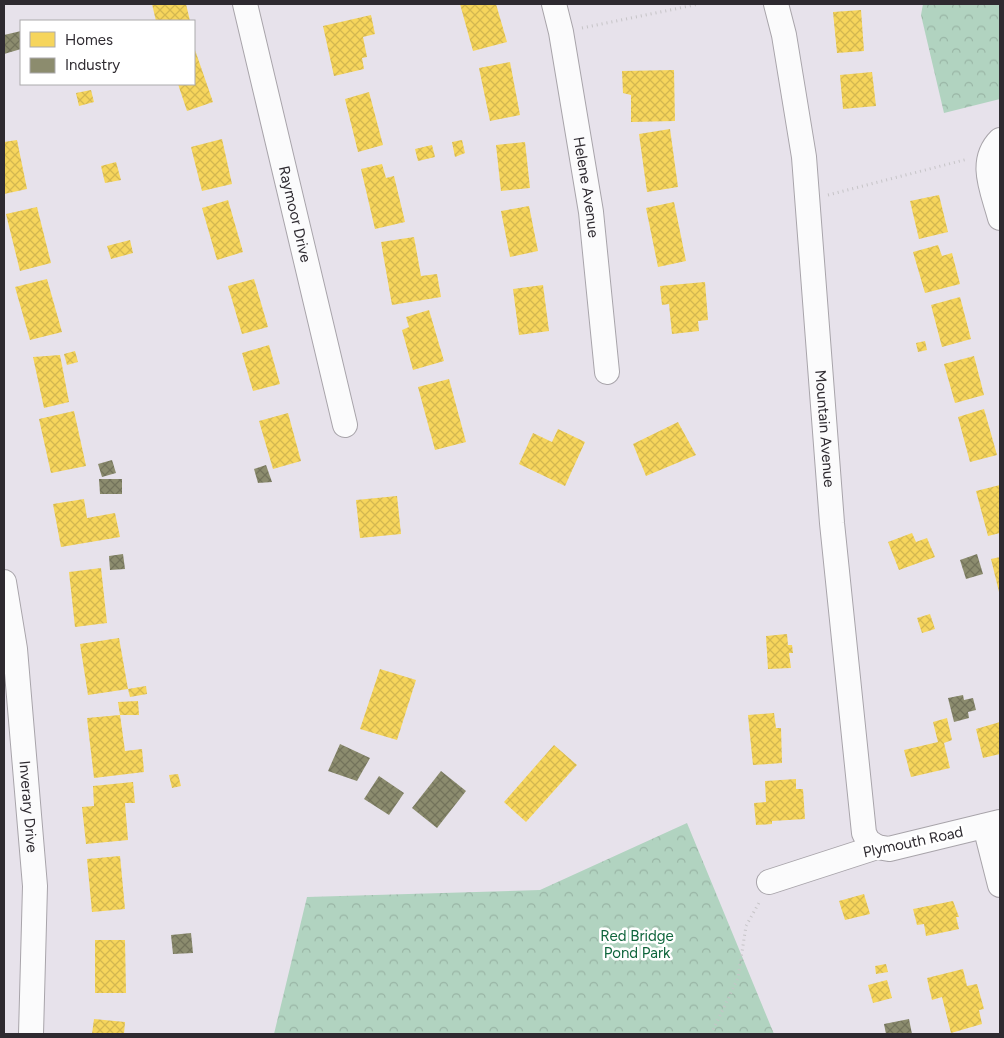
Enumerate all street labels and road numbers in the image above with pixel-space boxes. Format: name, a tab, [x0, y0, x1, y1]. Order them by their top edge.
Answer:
street label: Helene Avenue	[570, 135, 603, 238]
street label: Raymoor Drive	[275, 164, 315, 264]
street label: Mountain Avenue	[811, 369, 838, 488]
street label: Inverary Drive	[15, 760, 41, 853]
street label: Plymouth Road	[861, 823, 965, 861]

